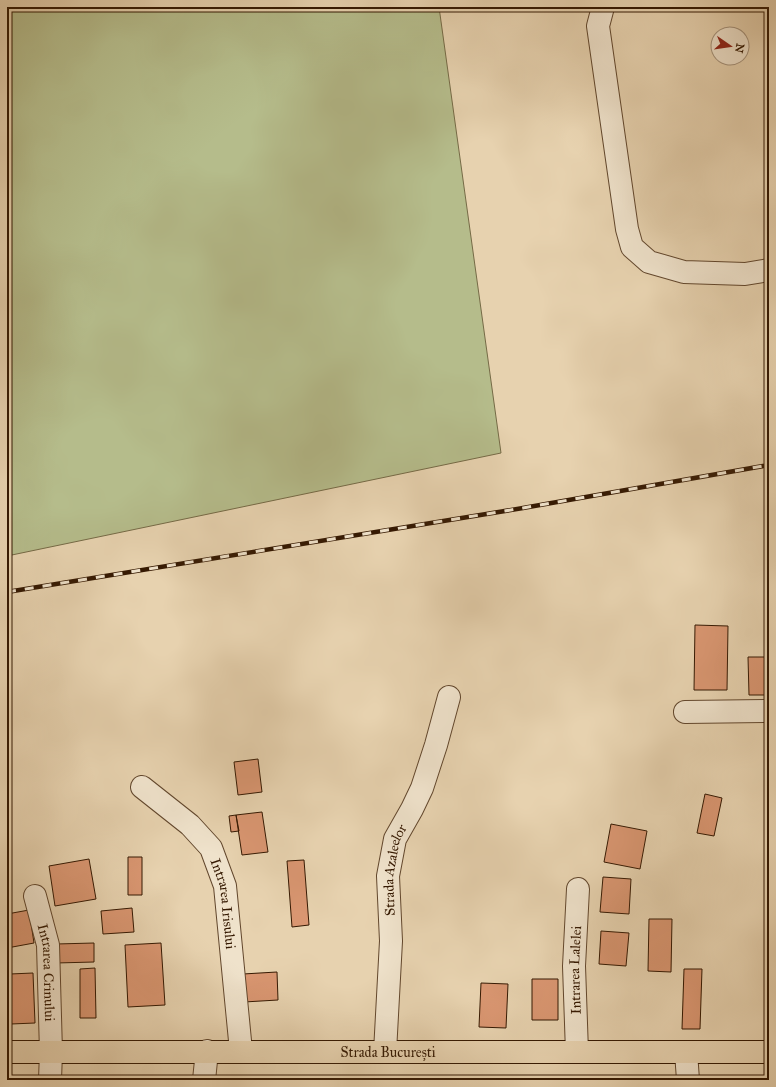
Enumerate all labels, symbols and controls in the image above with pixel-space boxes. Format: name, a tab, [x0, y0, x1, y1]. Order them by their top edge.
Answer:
north arrow	[710, 26, 750, 66]
text: N	[732, 42, 747, 55]
street label: Strada Azaleelor	[380, 821, 411, 916]
street label: Intrarea Irisului	[207, 856, 239, 950]
street label: Intrarea Crinului	[34, 922, 58, 1022]
street label: Intrarea Lalelei	[566, 925, 585, 1015]
street label: Strada București	[340, 1044, 436, 1061]

